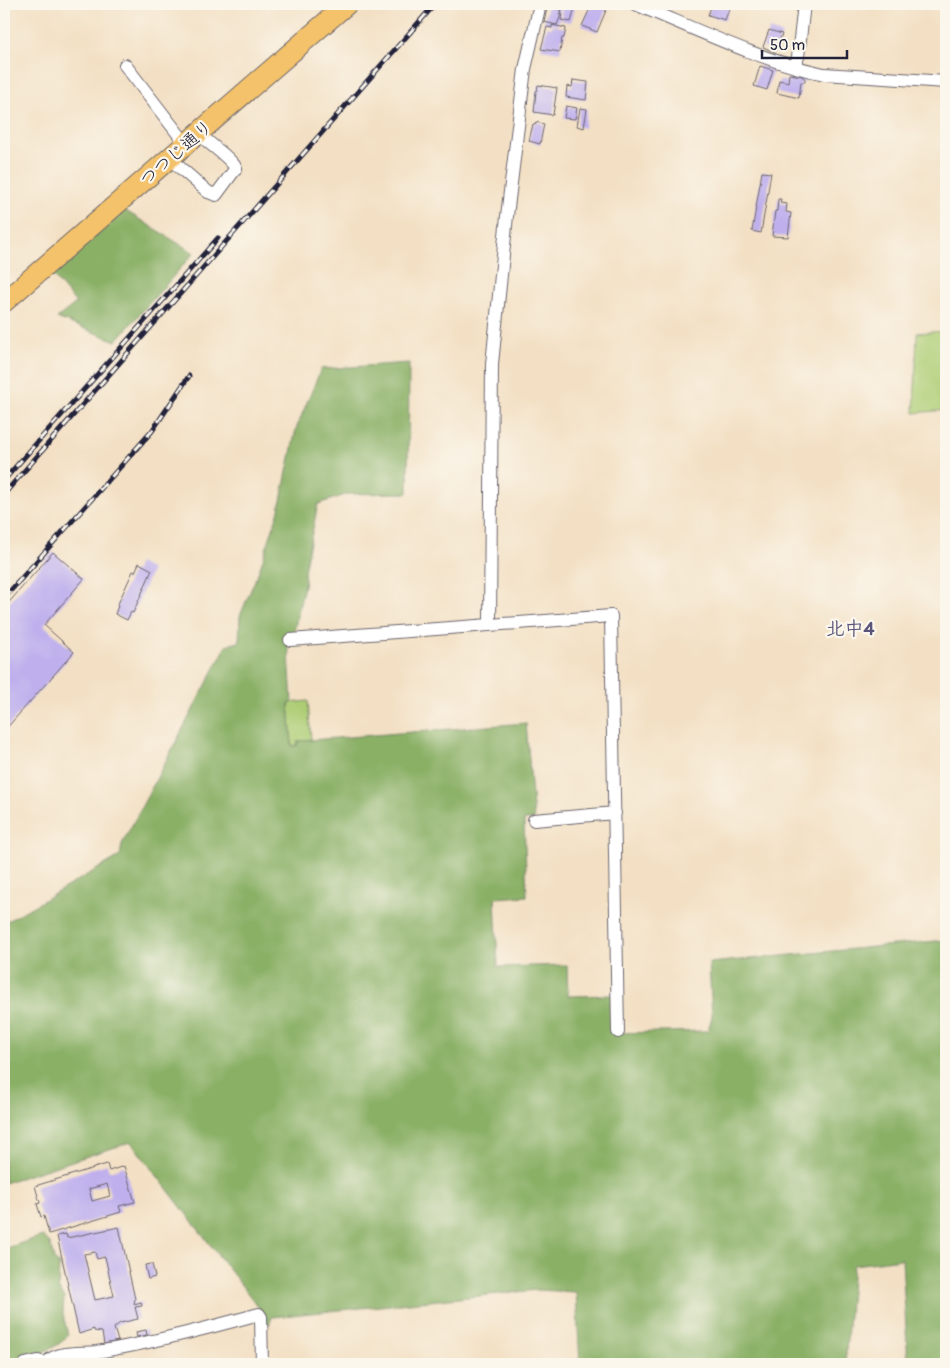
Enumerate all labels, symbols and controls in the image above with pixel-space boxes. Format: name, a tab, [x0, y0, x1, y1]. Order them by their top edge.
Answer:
scale bar	[762, 28, 848, 60]
text: 50 m	[770, 36, 805, 55]
street label: つつじ通り	[135, 115, 218, 192]
district label: 北中4	[825, 617, 875, 641]

